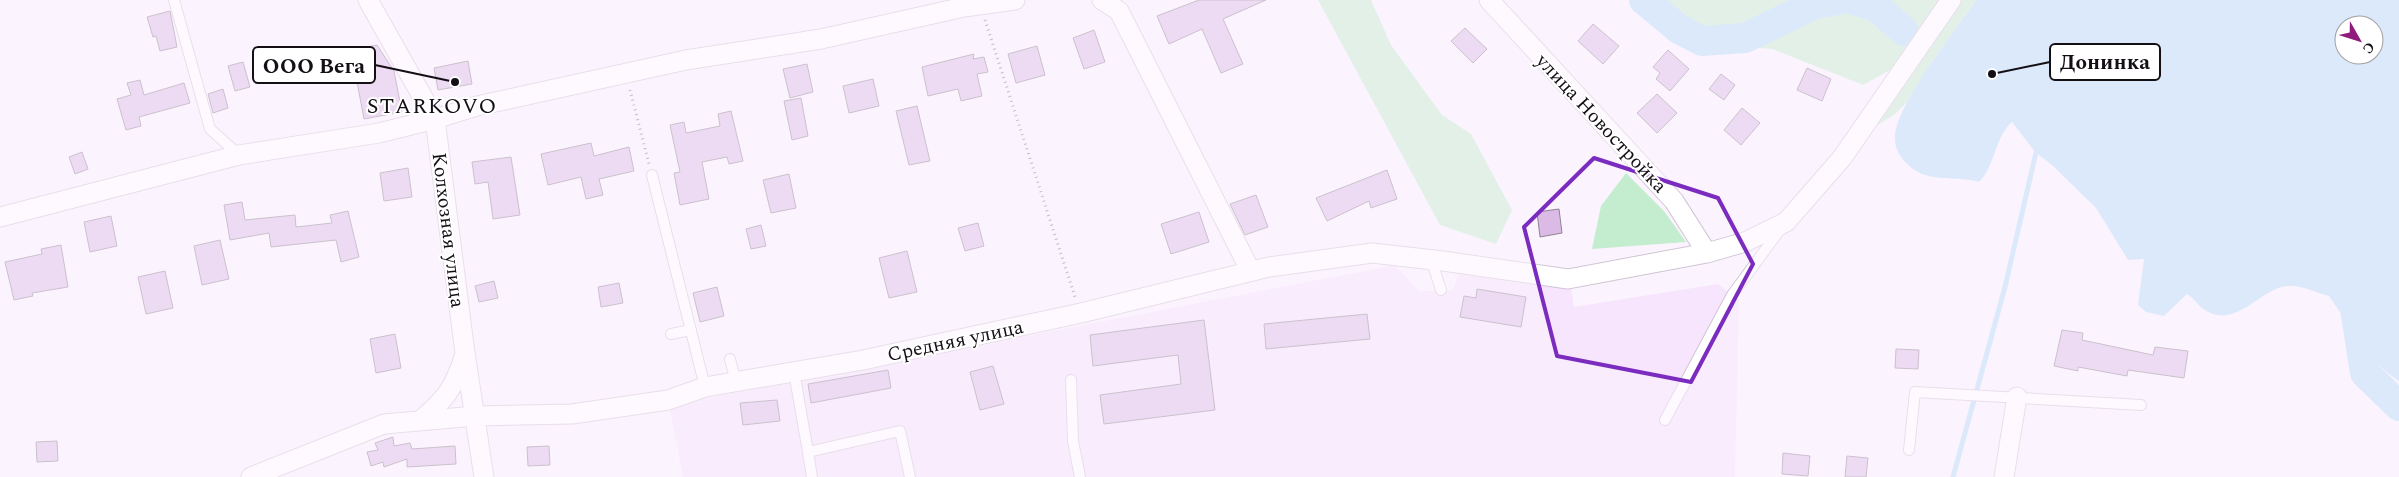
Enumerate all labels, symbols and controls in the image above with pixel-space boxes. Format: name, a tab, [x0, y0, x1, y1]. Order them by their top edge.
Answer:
north arrow	[2334, 15, 2384, 65]
text: С	[2357, 37, 2380, 58]
callout: Донинка	[2050, 44, 2160, 80]
street label: улица Новостройка	[1528, 46, 1674, 200]
callout: ООО Вега	[253, 47, 375, 83]
text: Донинка	[2060, 47, 2150, 79]
text: ООО Вега	[263, 51, 365, 83]
district label: STARKOVO	[367, 90, 497, 123]
street label: Колхозная улица	[424, 151, 472, 310]
street label: Средняя улица	[884, 312, 1026, 370]

